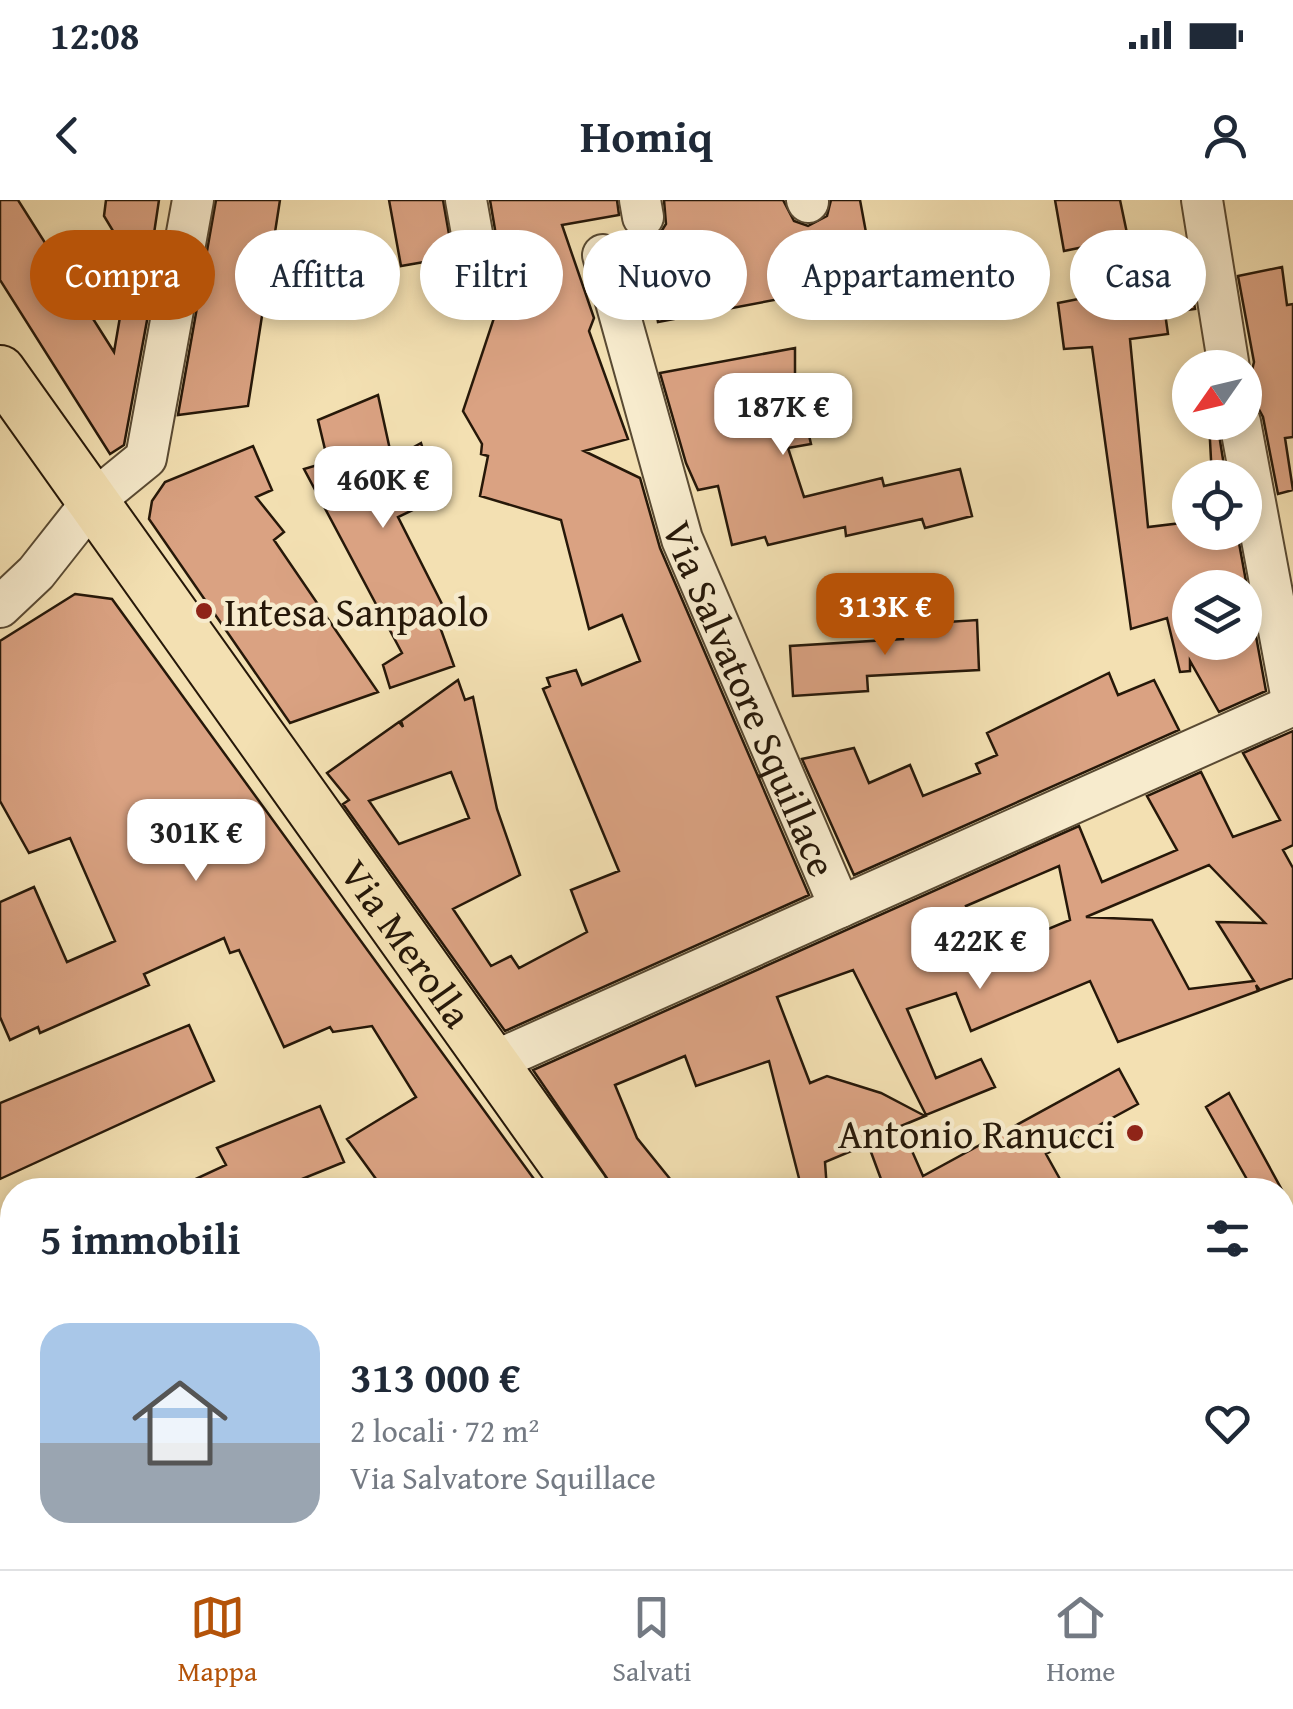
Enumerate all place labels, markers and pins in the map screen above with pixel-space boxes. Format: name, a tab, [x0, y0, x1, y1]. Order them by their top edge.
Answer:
pin: 187K €	[702, 373, 864, 458]
pin: 460K €	[302, 446, 464, 531]
pin: 313K €	[804, 573, 966, 658]
place label: Intesa Sanpaolo	[224, 582, 489, 641]
marker: Intesa Sanpaolo	[193, 600, 215, 622]
pin: 301K €	[115, 799, 277, 884]
pin: 422K €	[899, 907, 1061, 992]
place label: Antonio Ranucci	[838, 1104, 1115, 1163]
marker: Antonio Ranucci	[1124, 1122, 1146, 1144]

